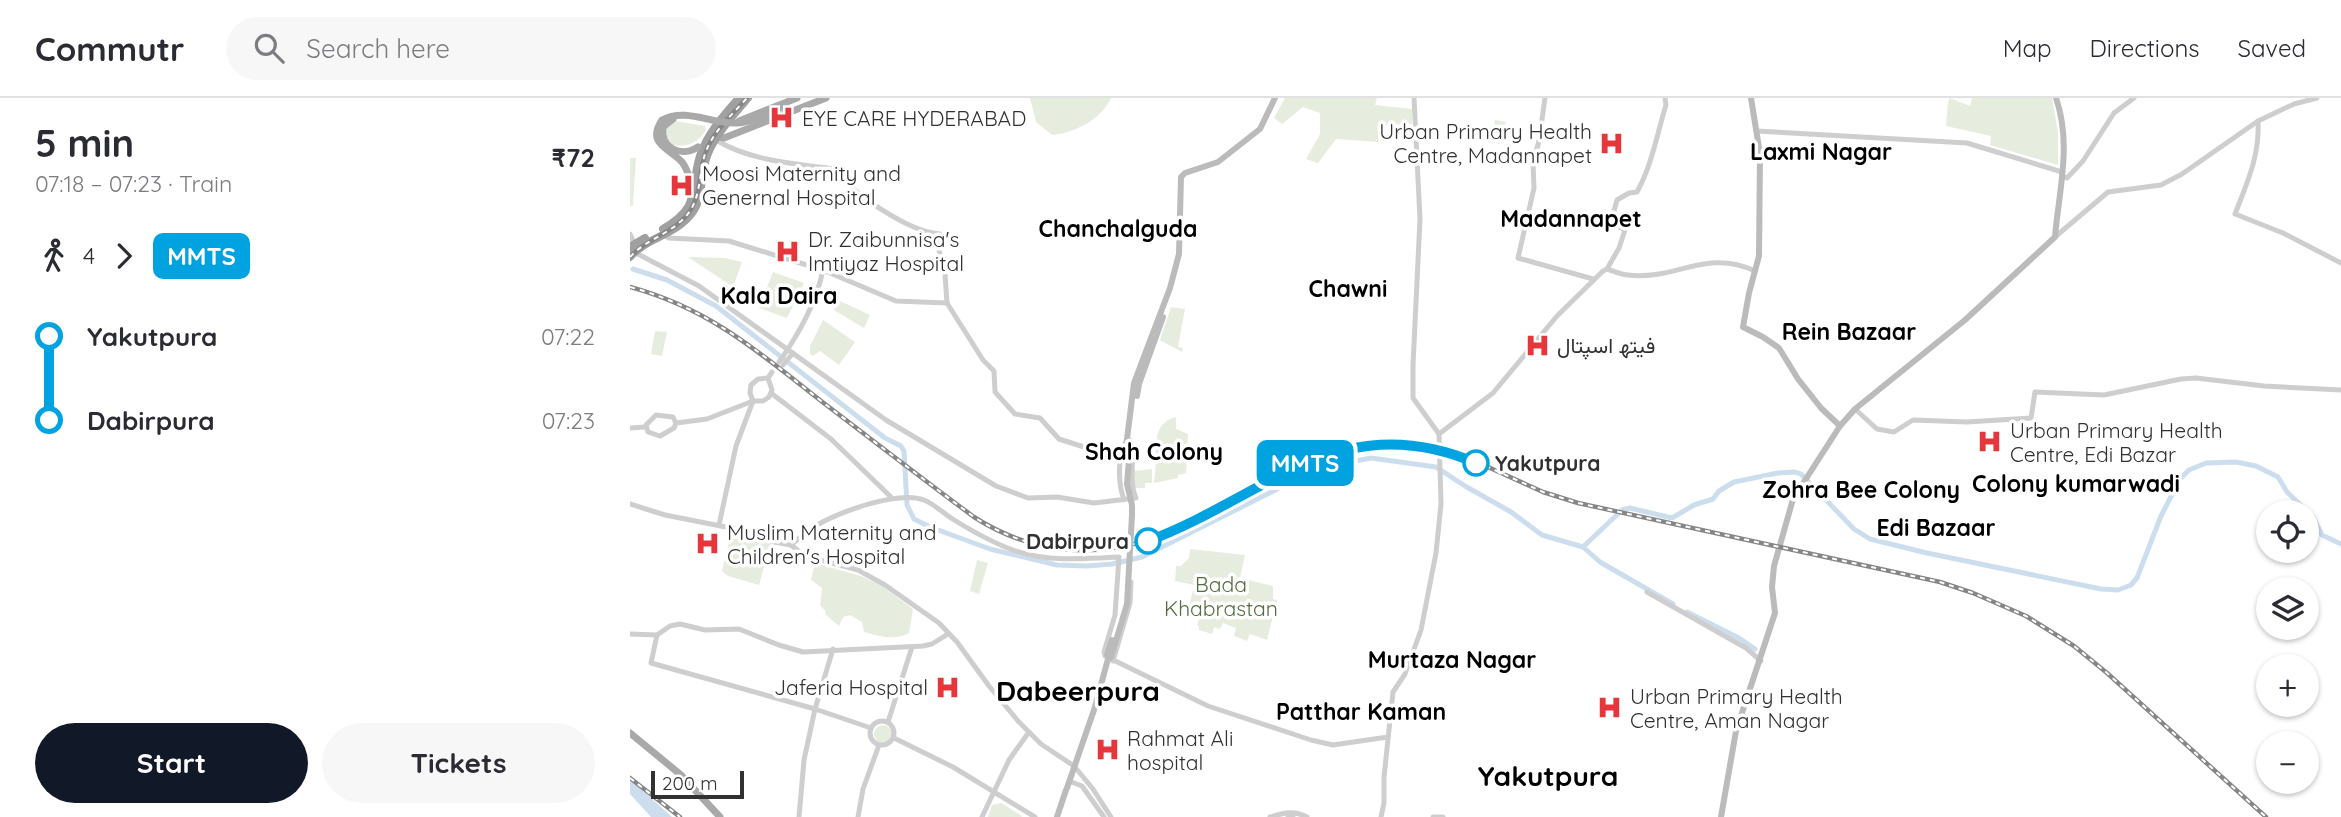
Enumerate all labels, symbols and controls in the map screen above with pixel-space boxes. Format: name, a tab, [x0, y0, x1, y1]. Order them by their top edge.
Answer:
search box	[226, 17, 716, 80]
text: Commutr	[35, 28, 184, 69]
icon: search	[250, 29, 288, 67]
text: Search here	[306, 32, 450, 65]
text: Map	[2003, 33, 2052, 63]
text: Directions	[2090, 33, 2200, 63]
text: Saved	[2238, 33, 2306, 63]
hospital icon: EYE CARE HYDERABAD	[768, 104, 796, 132]
place label: EYE CARE HYDERABAD	[802, 105, 1026, 131]
place label: Urban Primary Health Centre, Madannapet	[1379, 118, 1592, 168]
text: 5 min	[35, 119, 134, 167]
hospital icon: Urban Primary Health Centre, Madannapet	[1598, 129, 1626, 157]
district label: Laxmi Nagar	[1750, 137, 1892, 166]
text: ₹72	[552, 141, 595, 174]
place label: Moosi Maternity and Genernal Hospital	[702, 160, 901, 210]
text: 07:18 – 07:23 · Train	[35, 169, 232, 198]
hospital icon: Moosi Maternity and Genernal Hospital	[668, 171, 696, 199]
district label: Madannapet	[1500, 204, 1642, 233]
district label: Chanchalguda	[1039, 214, 1197, 243]
place label: Dr. Zaibunnisa's Imtiyaz Hospital	[808, 226, 964, 276]
icon: walk	[35, 237, 73, 275]
icon: forward	[105, 237, 143, 275]
hospital icon: Dr. Zaibunnisa's Imtiyaz Hospital	[774, 237, 802, 265]
text: 4	[83, 241, 95, 270]
text: MMTS	[167, 241, 236, 271]
district label: Chawni	[1308, 274, 1388, 303]
district label: Kala Daira	[720, 281, 838, 310]
district label: Rein Bazaar	[1782, 317, 1916, 346]
text: Yakutpura	[87, 320, 217, 353]
text: 07:22	[541, 322, 595, 351]
hospital icon: فیتھ اسپتال	[1523, 331, 1551, 359]
place label: فیتھ اسپتال	[1557, 332, 1655, 360]
text: Dabirpura	[87, 404, 215, 437]
text: 07:23	[542, 406, 595, 435]
place label: Urban Primary Health Centre, Edi Bazar	[2010, 417, 2223, 467]
hospital icon: Urban Primary Health Centre, Edi Bazar	[1976, 428, 2004, 456]
district label: Shah Colony	[1085, 437, 1223, 466]
line badge: MMTS	[1256, 440, 1354, 486]
text: MMTS	[1271, 448, 1339, 478]
marker: Yakutpura	[1463, 450, 1489, 476]
place label: Yakutpura	[1495, 450, 1600, 476]
district label: Colony kumarwadi	[1972, 469, 2180, 498]
district label: Zohra Bee Colony	[1762, 475, 1960, 504]
map controls	[2256, 500, 2319, 794]
button: locate	[2256, 500, 2319, 563]
district label: Edi Bazaar	[1876, 513, 1996, 542]
place label: Muslim Maternity and Children's Hospital	[727, 519, 936, 569]
place label: Dabirpura	[1026, 528, 1129, 554]
marker: Dabirpura	[1135, 528, 1161, 554]
hospital icon: Muslim Maternity and Children's Hospital	[693, 530, 721, 558]
park label: Bada Khabrastan	[1164, 571, 1278, 621]
button: layers	[2256, 577, 2319, 640]
district label: Murtaza Nagar	[1368, 645, 1536, 674]
button: +	[2256, 654, 2319, 717]
hospital icon: Jaferia Hospital	[934, 673, 962, 701]
district label: Dabeerpura	[996, 673, 1160, 708]
place label: Jaferia Hospital	[774, 674, 928, 700]
place label: Urban Primary Health Centre, Aman Nagar	[1630, 683, 1843, 733]
hospital icon: Urban Primary Health Centre, Aman Nagar	[1596, 694, 1624, 722]
district label: Patthar Kaman	[1276, 697, 1446, 726]
button: Start	[35, 723, 308, 803]
button: Tickets	[322, 723, 595, 803]
place label: Rahmat Ali hospital	[1127, 725, 1233, 775]
button: −	[2256, 731, 2319, 794]
hospital icon: Rahmat Ali hospital	[1093, 736, 1121, 764]
district label: Yakutpura	[1478, 758, 1618, 793]
scale bar	[651, 768, 744, 800]
text: 200 m	[662, 771, 718, 795]

